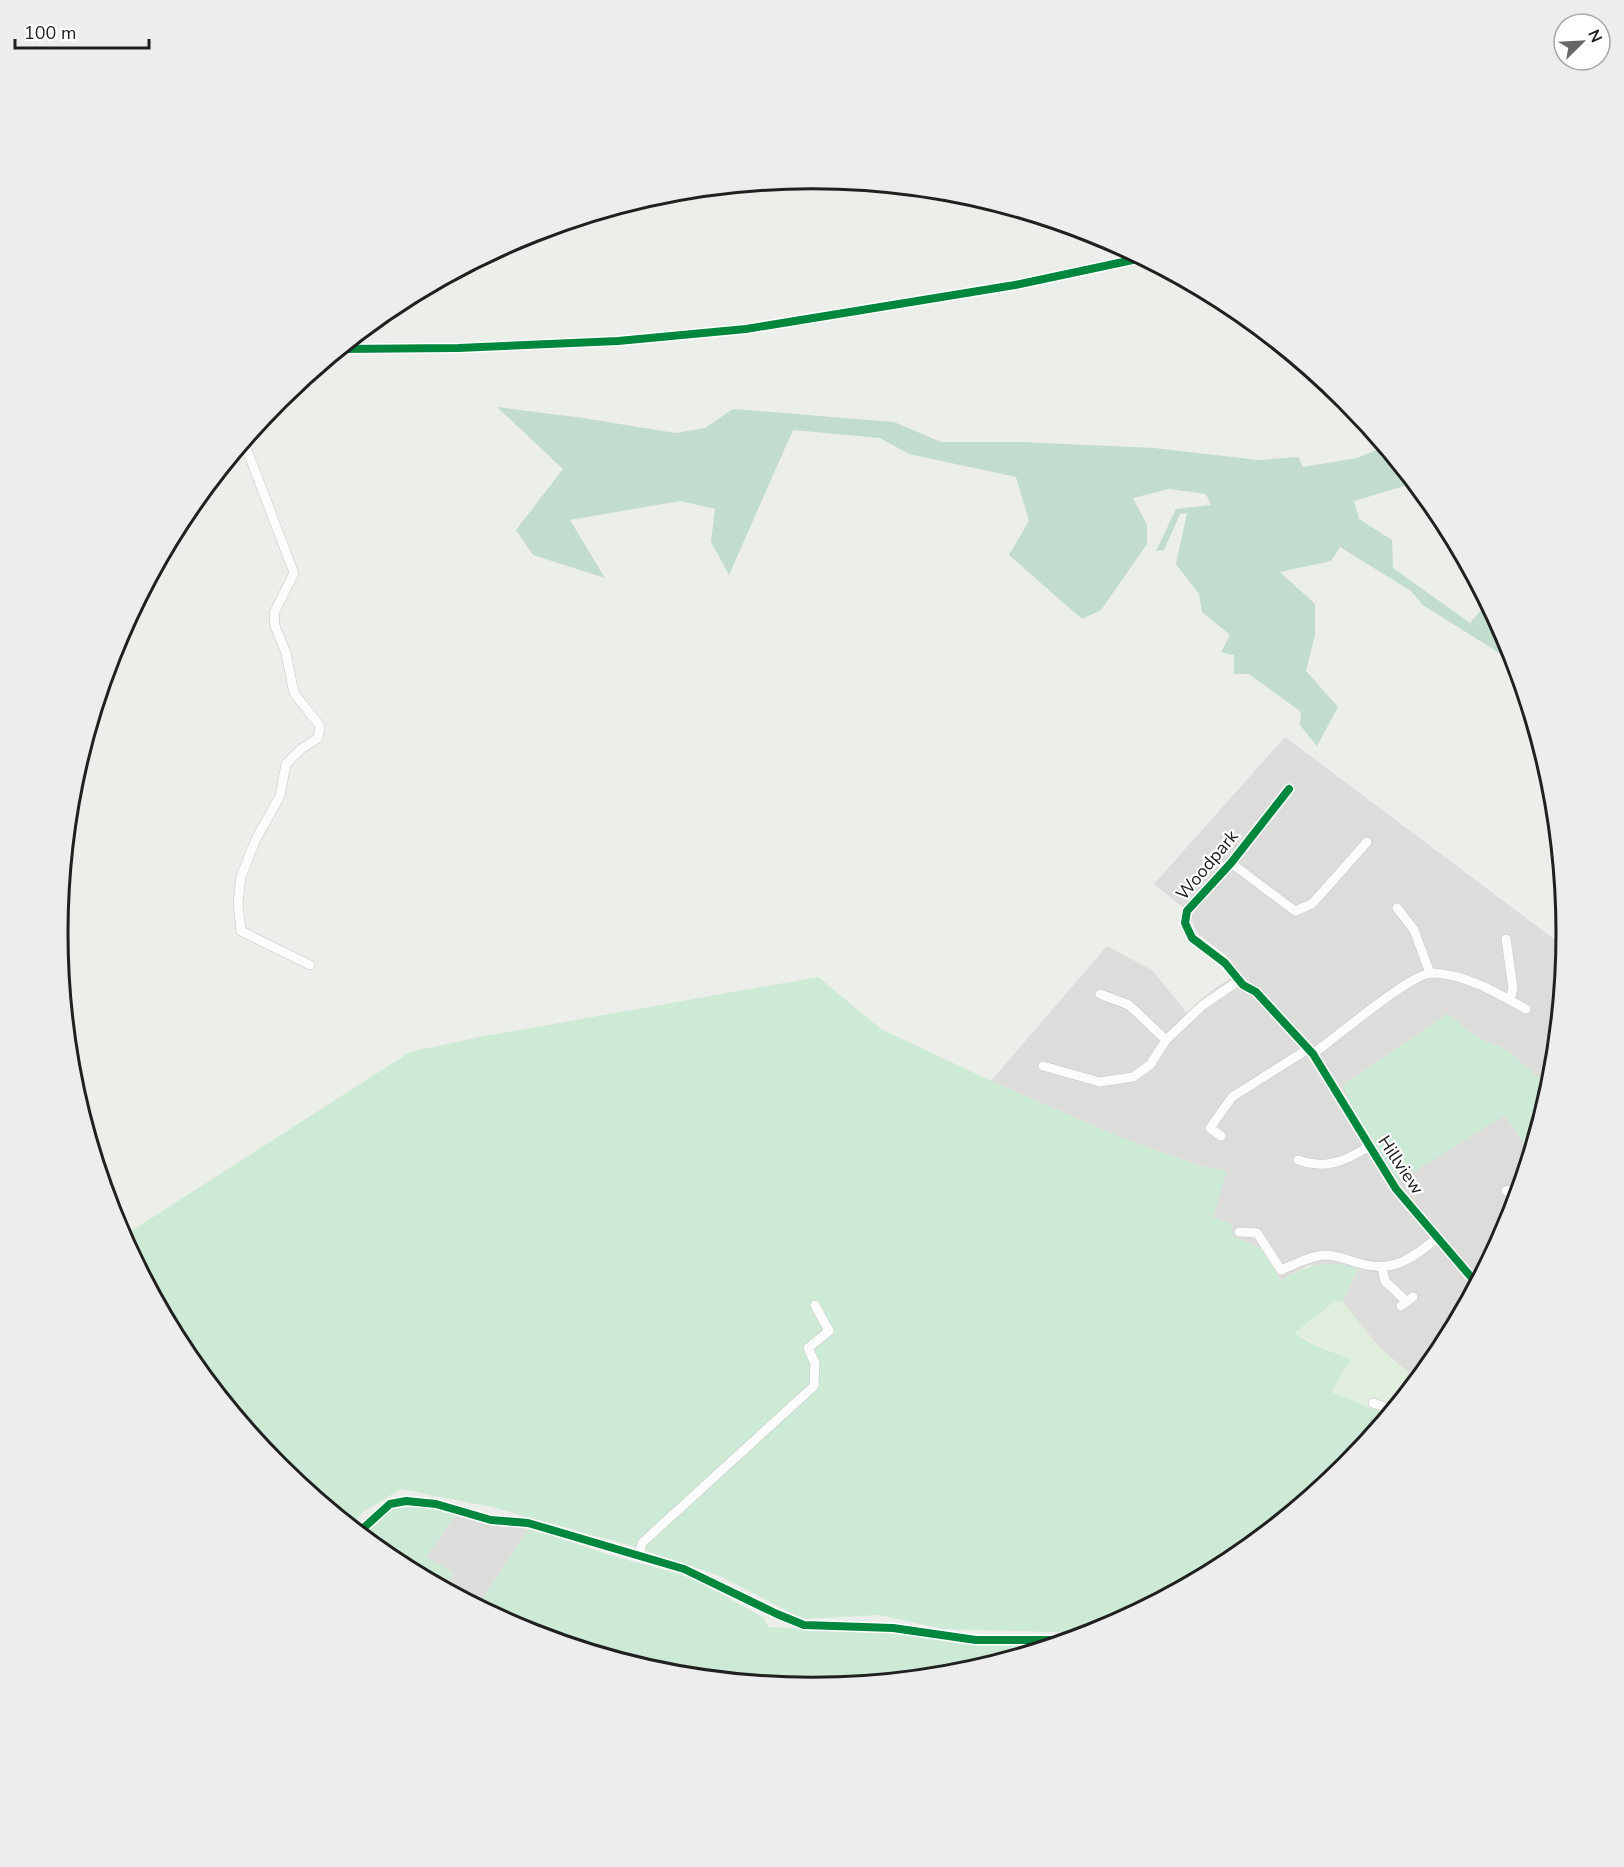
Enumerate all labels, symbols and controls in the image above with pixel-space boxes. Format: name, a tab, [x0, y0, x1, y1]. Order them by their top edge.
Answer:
scale bar	[15, 12, 148, 50]
north arrow	[1552, 12, 1612, 72]
text: 100 m	[24, 21, 76, 45]
text: N	[1582, 26, 1607, 46]
street label: Woodpark	[1171, 824, 1244, 905]
street label: Hillview	[1372, 1131, 1430, 1199]

